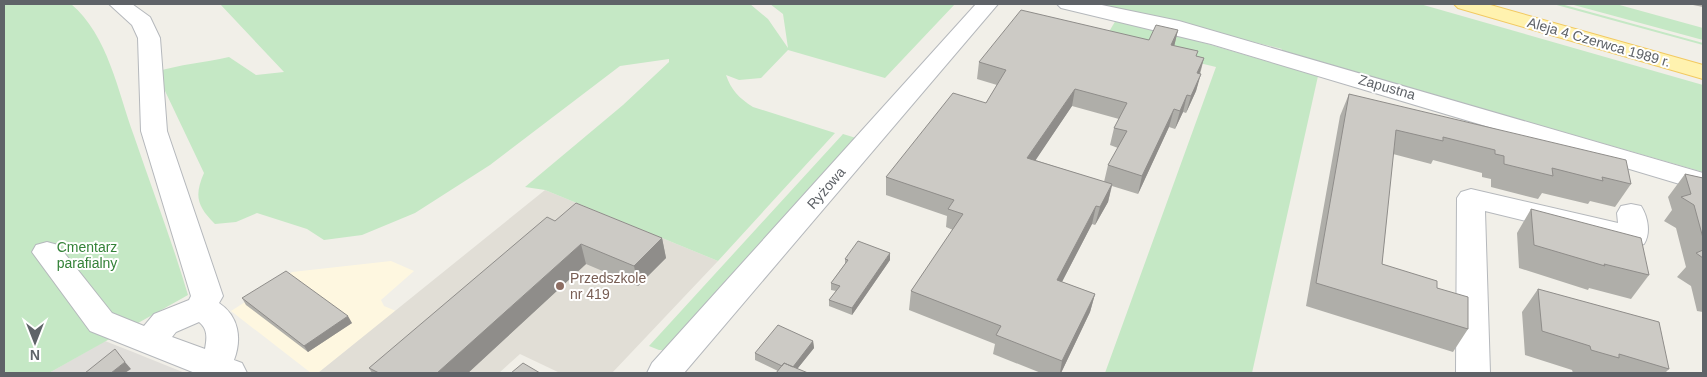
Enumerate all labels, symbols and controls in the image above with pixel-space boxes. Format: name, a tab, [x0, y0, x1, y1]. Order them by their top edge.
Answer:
street label: Aleja 4 Czerwca 1989 r.	[1526, 14, 1672, 70]
street label: Zapustna	[1357, 71, 1417, 103]
street label: Ryżowa	[804, 164, 849, 212]
park label: Cmentarz parafialny	[57, 239, 117, 271]
place label: Przedszkole nr 419	[570, 270, 646, 302]
marker: Przedszkole nr 419	[554, 280, 566, 292]
north arrow	[10, 317, 60, 367]
text: N	[30, 347, 40, 363]

